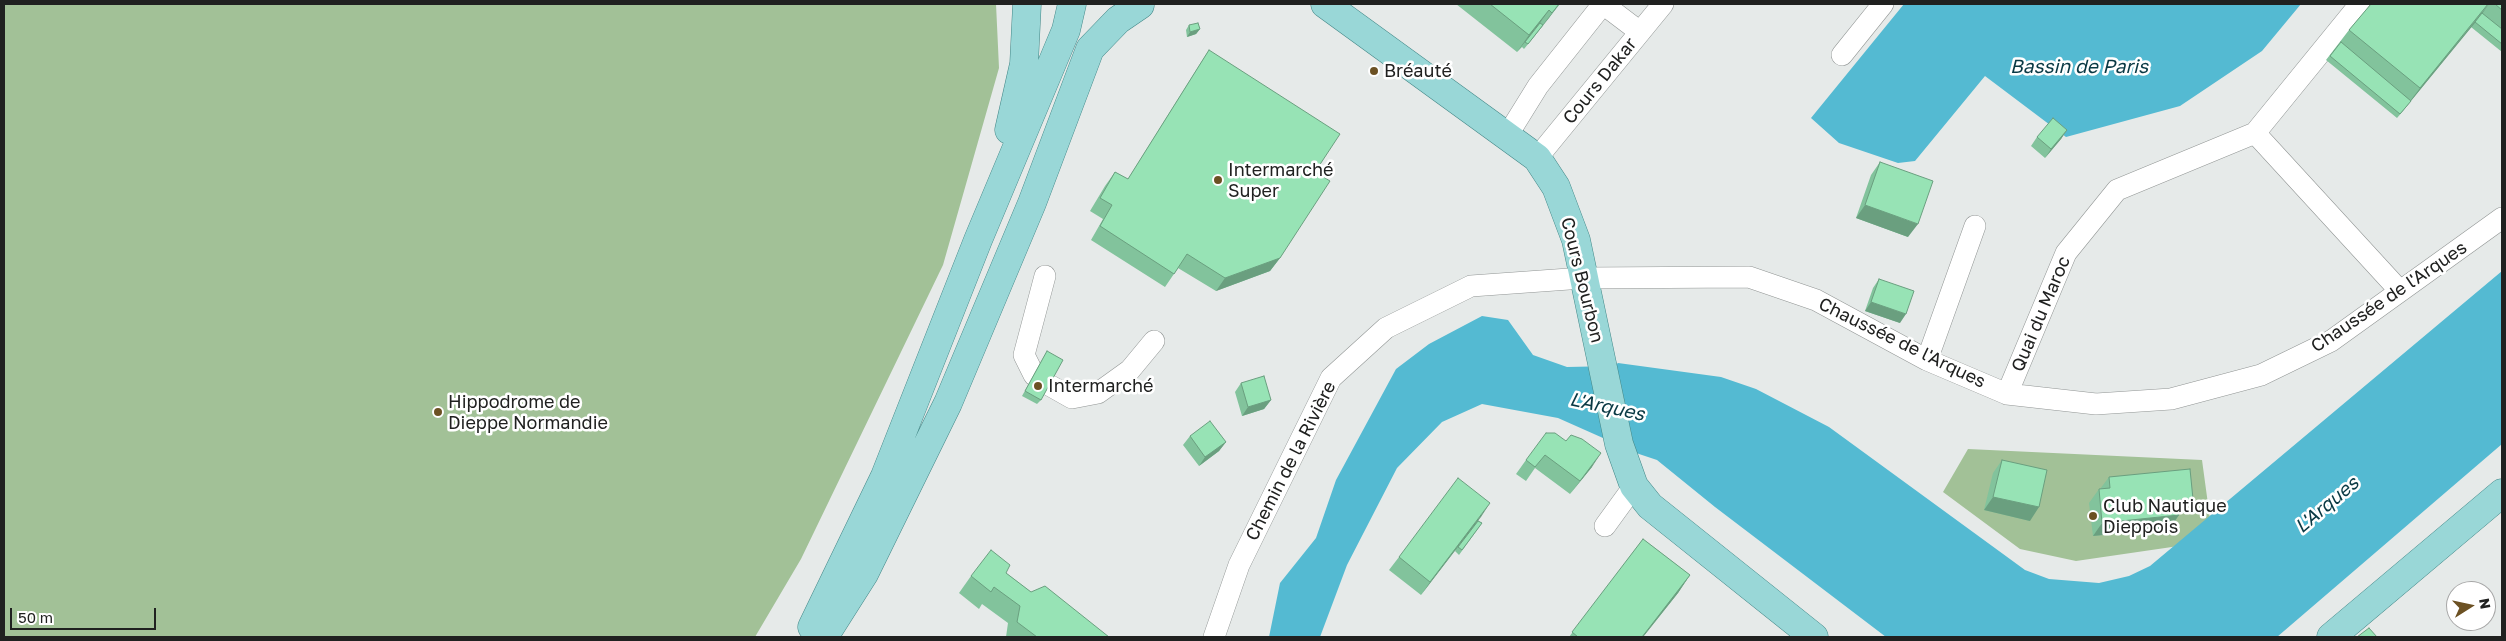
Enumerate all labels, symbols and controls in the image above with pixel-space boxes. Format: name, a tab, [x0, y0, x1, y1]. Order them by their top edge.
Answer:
street label: Cours Dakar	[1559, 33, 1641, 129]
water label: Bassin de Paris	[2010, 56, 2148, 78]
place label: Bréauté	[1384, 60, 1452, 82]
marker: Bréauté	[1368, 65, 1380, 77]
place label: Intermarché Super	[1228, 159, 1333, 202]
marker: Intermarché Super	[1212, 174, 1224, 186]
street label: Cours Bourbon	[1556, 215, 1608, 345]
street label: Chaussée de l'Arques	[2307, 237, 2471, 357]
street label: Quai du Maroc	[2007, 253, 2075, 375]
street label: Chaussée de l'Arques	[1815, 293, 1989, 393]
place label: Intermarché	[1048, 375, 1153, 397]
street label: Chemin de la Rivière	[1241, 378, 1341, 544]
marker: Intermarché	[1032, 380, 1044, 392]
water label: L'Arques	[1568, 388, 1646, 426]
place label: Hippodrome de Dieppe Normandie	[448, 391, 608, 434]
marker: Hippodrome de Dieppe Normandie	[432, 406, 444, 418]
water label: L'Arques	[2291, 472, 2363, 538]
place label: Club Nautique Dieppois	[2103, 495, 2227, 538]
marker: Club Nautique Dieppois	[2087, 510, 2099, 522]
north arrow	[2446, 581, 2496, 631]
text: N	[2476, 597, 2495, 610]
scale bar	[12, 598, 159, 630]
text: 50 m	[18, 608, 53, 626]

